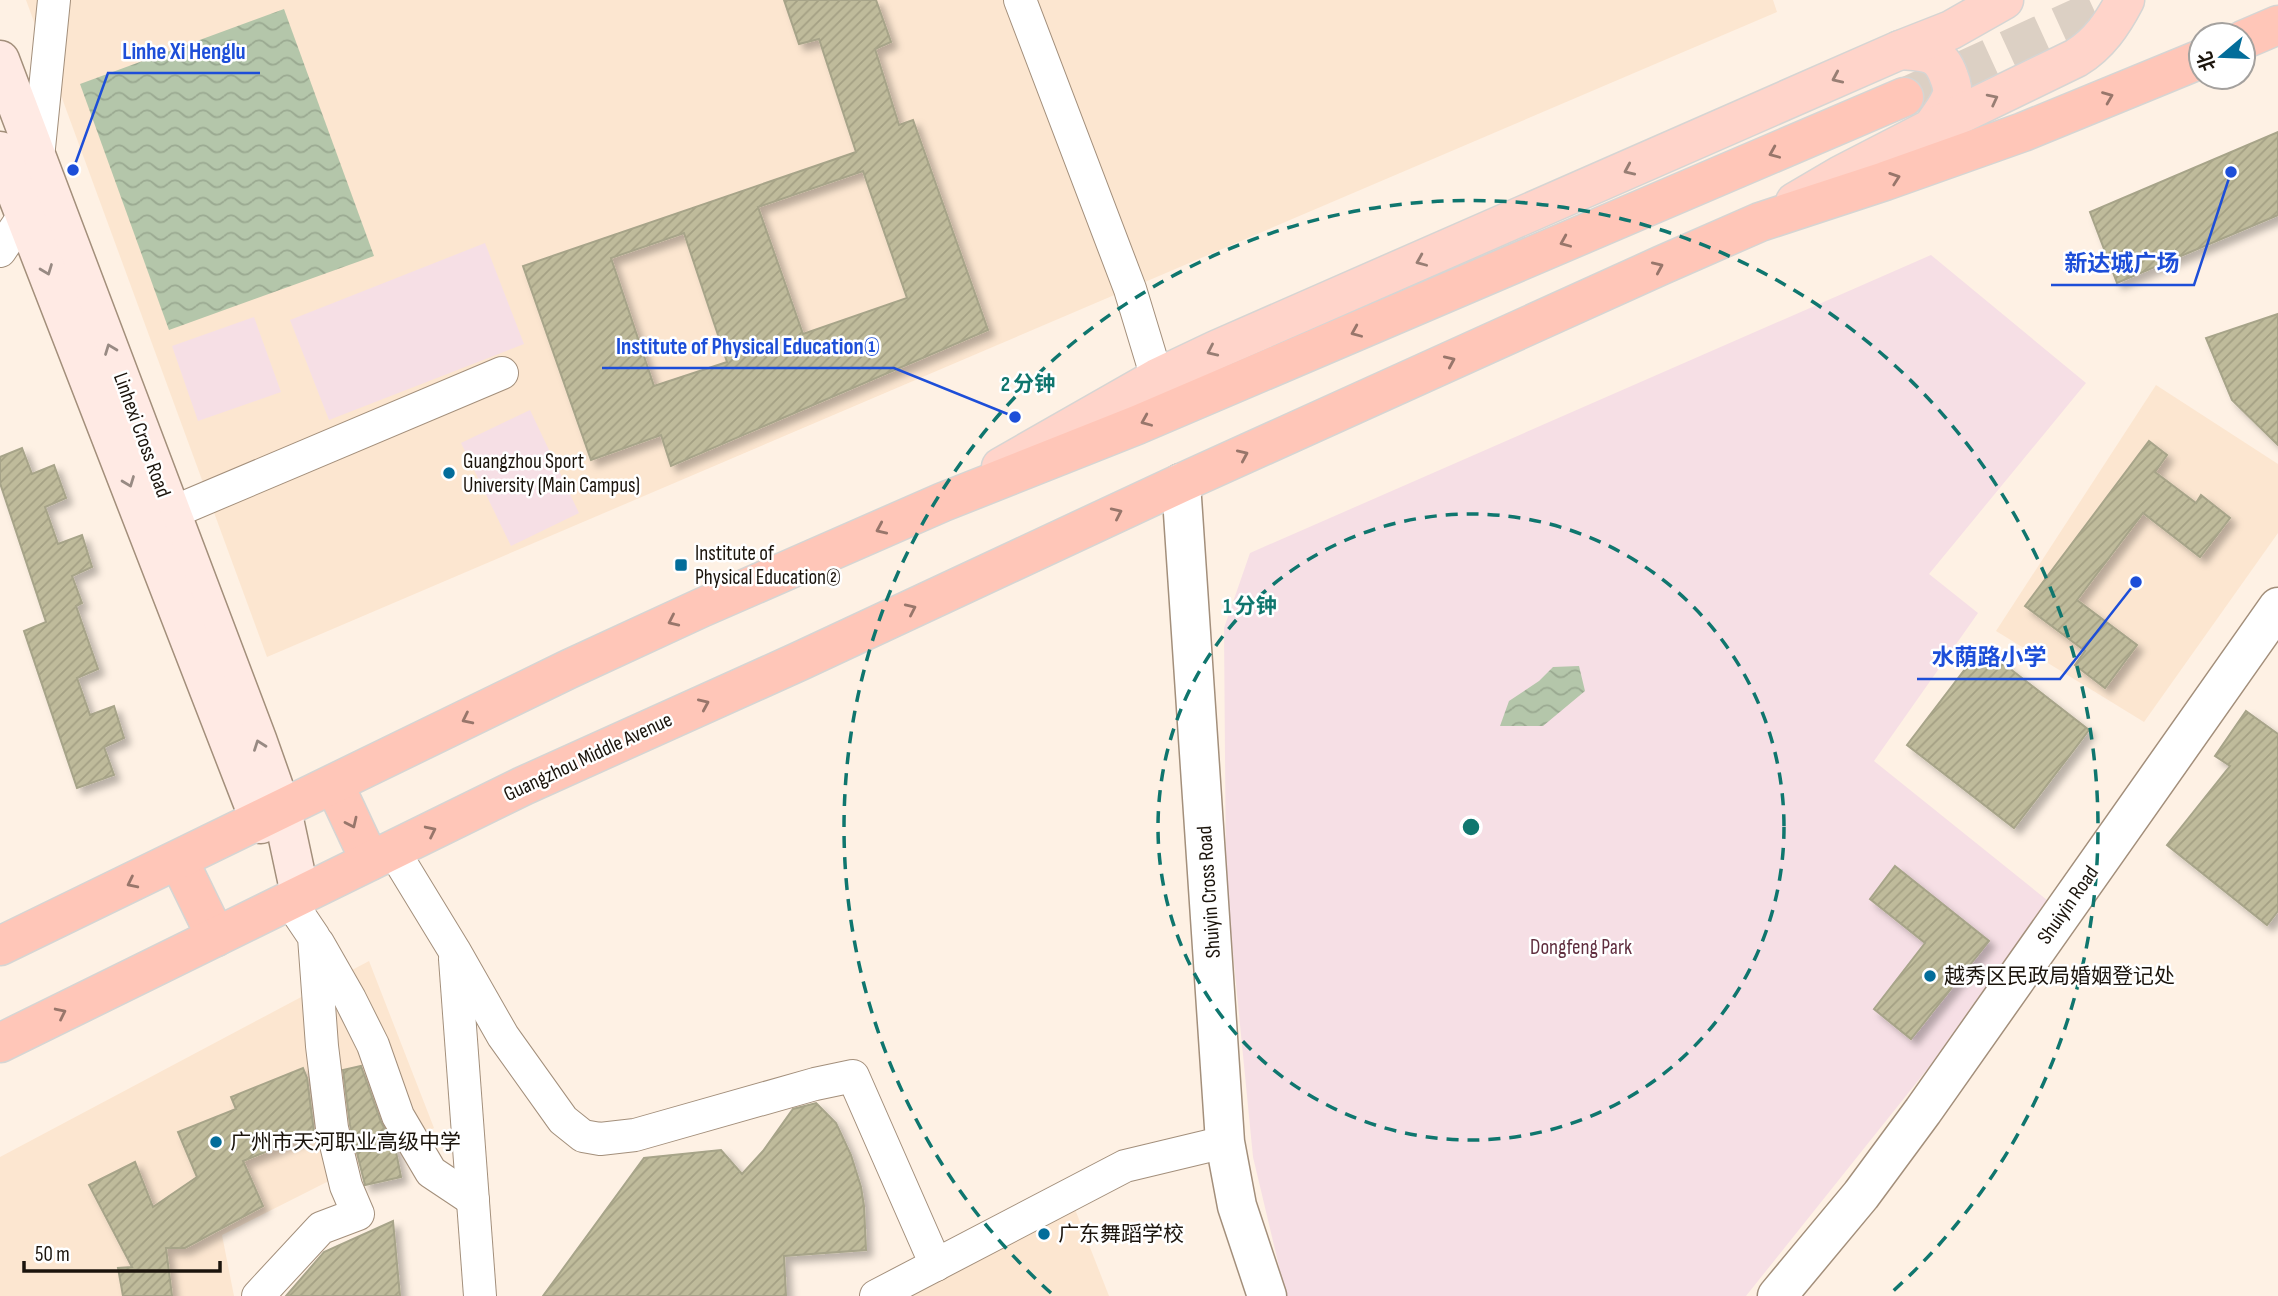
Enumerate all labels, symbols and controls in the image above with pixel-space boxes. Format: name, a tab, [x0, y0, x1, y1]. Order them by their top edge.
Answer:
north arrow	[2187, 21, 2257, 91]
callout: Linhe Xi Henglu	[108, 29, 260, 73]
text: Linhe Xi Henglu	[122, 38, 246, 66]
text: 北	[2193, 48, 2221, 74]
one-way arrow	[1832, 70, 1844, 84]
one-way arrow	[2101, 92, 2113, 106]
one-way arrow	[1986, 94, 1999, 108]
one-way arrow	[1769, 145, 1781, 159]
one-way arrow	[1624, 162, 1636, 176]
one-way arrow	[1888, 172, 1901, 186]
one-way arrow	[1560, 234, 1572, 248]
callout: 新达城广场	[2051, 241, 2194, 285]
text: 新达城广场	[2065, 250, 2180, 278]
one-way arrow	[1416, 253, 1428, 267]
one-way arrow	[1650, 261, 1663, 275]
one-way arrow	[38, 263, 52, 275]
one-way arrow	[1350, 323, 1362, 337]
callout: Institute of Physical Education①	[602, 324, 894, 368]
text: Institute of Physical Education①	[616, 333, 880, 361]
one-way arrow	[1207, 343, 1219, 357]
one-way arrow	[104, 344, 118, 356]
one-way arrow	[1443, 355, 1456, 369]
street label: Linhexi Cross Road	[108, 369, 176, 501]
text: 2 分钟	[1001, 372, 1055, 397]
one-way arrow	[1141, 413, 1154, 427]
place label: Guangzhou Sport University (Main Campus)	[463, 449, 640, 498]
one-way arrow	[1236, 449, 1248, 463]
marker: Guangzhou Sport University (Main Campus)	[441, 465, 457, 481]
one-way arrow	[120, 475, 134, 487]
one-way arrow	[1110, 507, 1122, 521]
one-way arrow	[876, 521, 888, 535]
place label: Institute of Physical Education②	[695, 541, 841, 590]
marker: Institute of Physical Education②	[673, 557, 689, 573]
text: 1 分钟	[1223, 594, 1277, 619]
one-way arrow	[904, 603, 916, 617]
one-way arrow	[668, 613, 680, 627]
callout: 水荫路小学	[1917, 635, 2060, 679]
text: 水荫路小学	[1932, 644, 2047, 672]
one-way arrow	[697, 698, 709, 712]
street label: Guangzhou Middle Avenue	[500, 707, 676, 807]
one-way arrow	[462, 711, 474, 725]
one-way arrow	[253, 740, 267, 752]
one-way arrow	[344, 815, 358, 828]
centre of rings	[1459, 815, 1483, 839]
street label: Shuiyin Cross Road	[1192, 825, 1226, 959]
one-way arrow	[424, 826, 436, 840]
street label: Shuiyin Road	[2032, 861, 2104, 949]
one-way arrow	[127, 875, 139, 889]
park label: Dongfeng Park	[1530, 935, 1632, 960]
place label: 越秀区民政局婚姻登记处	[1944, 964, 2175, 989]
marker: 越秀区民政局婚姻登记处	[1922, 968, 1938, 984]
one-way arrow	[54, 1007, 66, 1021]
place label: 广州市天河职业高级中学	[230, 1130, 461, 1155]
marker: 广州市天河职业高级中学	[208, 1134, 224, 1150]
place label: 广东舞蹈学校	[1058, 1222, 1184, 1247]
marker: 广东舞蹈学校	[1036, 1226, 1052, 1242]
scale bar	[24, 1230, 220, 1274]
text: 50 m	[35, 1242, 70, 1267]

